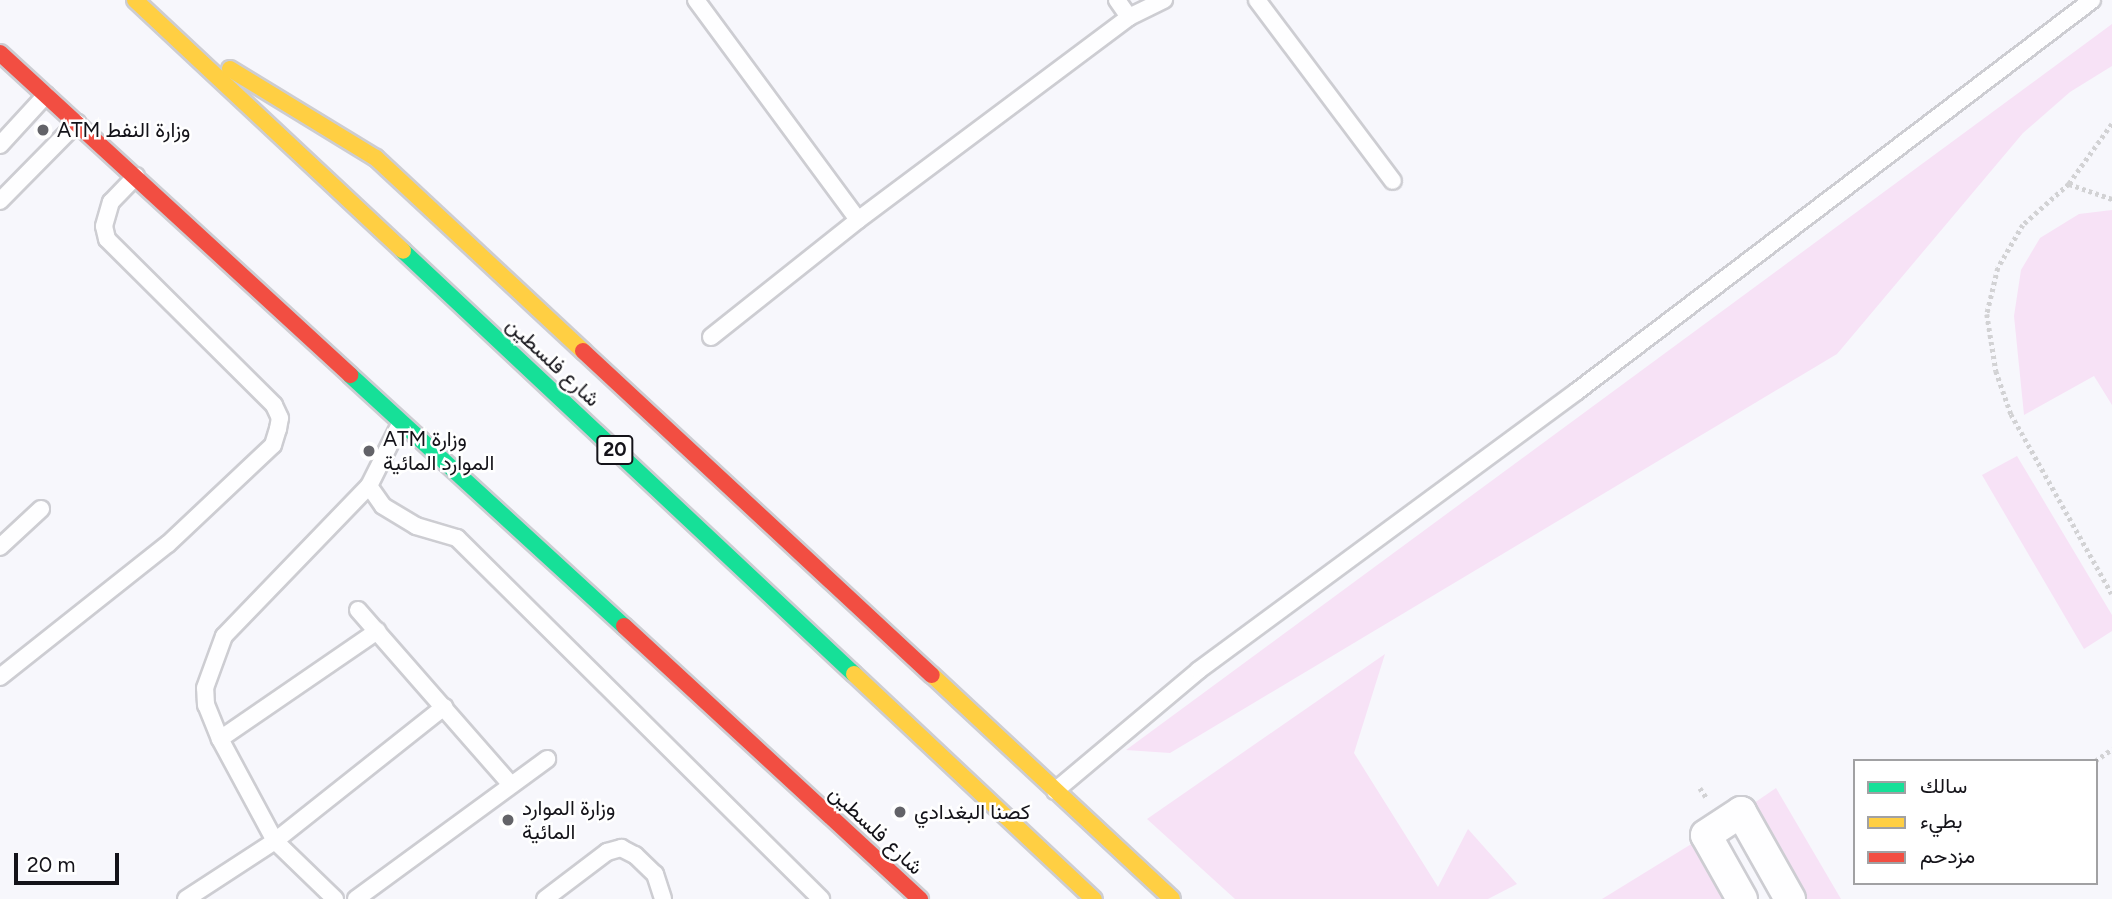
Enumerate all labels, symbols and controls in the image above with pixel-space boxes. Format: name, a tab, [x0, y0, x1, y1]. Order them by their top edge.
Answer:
place label: ATM وزارة النفط	[57, 117, 190, 143]
marker: ATM وزارة النفط	[35, 122, 51, 138]
street label: شارع فلسطين	[501, 312, 605, 412]
place label: ATM وزارة الموارد المائية	[383, 426, 494, 476]
road number: 20	[596, 435, 634, 466]
marker: ATM وزارة الموارد المائية	[361, 443, 377, 459]
legend	[1853, 759, 2098, 885]
text: سالك	[1920, 773, 1967, 798]
street label: شارع فلسطين	[824, 780, 928, 880]
place label: وزارة الموارد المائية	[522, 795, 615, 845]
place label: كصنا البغدادي	[914, 799, 1030, 825]
marker: كصنا البغدادي	[892, 804, 908, 820]
text: بطيء	[1920, 808, 1963, 833]
marker: وزارة الموارد المائية	[500, 812, 516, 828]
scale bar	[18, 839, 122, 883]
text: مزدحم	[1920, 843, 1975, 868]
text: 20 m	[27, 852, 75, 877]

